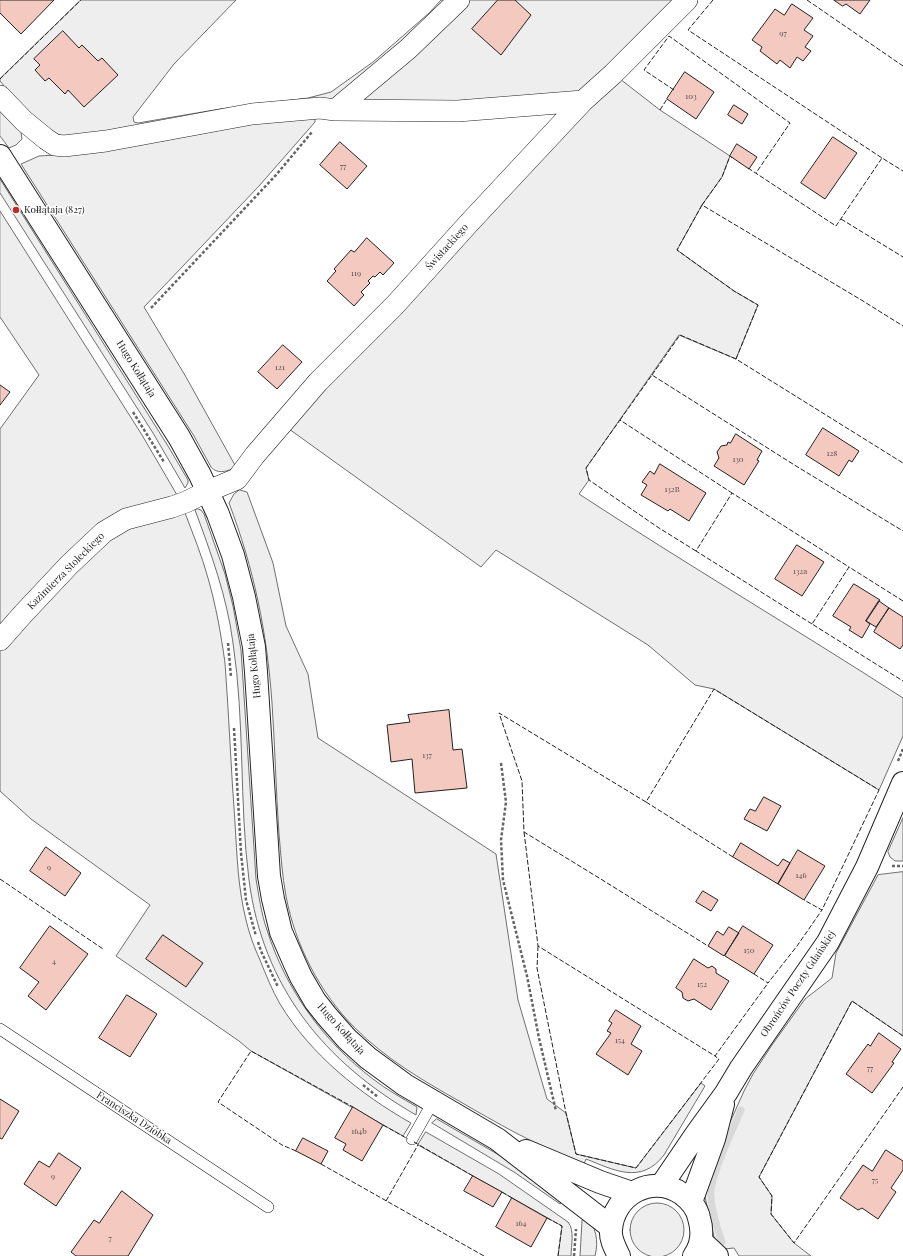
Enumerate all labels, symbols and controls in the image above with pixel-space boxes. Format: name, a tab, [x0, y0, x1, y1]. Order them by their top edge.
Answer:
house number: 97	[779, 28, 787, 38]
house number: 103	[685, 91, 697, 101]
house number: 77	[340, 161, 346, 171]
place label: Kołłątaja (827)	[24, 204, 85, 216]
marker: Kołłątaja (827)	[11, 205, 21, 215]
street label: Świstackiego	[423, 221, 471, 273]
house number: 119	[351, 268, 361, 278]
street label: Hugo Kołłątaja	[114, 338, 158, 400]
house number: 121	[275, 362, 285, 372]
house number: 128	[827, 448, 837, 458]
house number: 130	[732, 454, 744, 464]
house number: 132B	[664, 484, 680, 494]
street label: Kazimierza Stoleckiego	[25, 530, 107, 612]
house number: 132a	[793, 566, 807, 576]
street label: Hugo Kołłątaja	[245, 633, 263, 699]
house number: 137	[422, 750, 432, 760]
house number: 9	[47, 862, 51, 872]
house number: 146	[795, 870, 807, 880]
street label: Obrońców Poczty Gdańskiej	[758, 929, 838, 1039]
house number: 150	[744, 945, 754, 955]
house number: 4	[52, 956, 56, 966]
house number: 152	[697, 979, 707, 989]
street label: Hugo Kołłątaja	[315, 1001, 367, 1057]
house number: 154	[615, 1035, 625, 1045]
house number: 77	[867, 1063, 873, 1073]
street label: Franciszka Dzióbka	[94, 1089, 174, 1147]
house number: 164b	[351, 1126, 367, 1136]
house number: 9	[51, 1171, 55, 1181]
house number: 75	[872, 1175, 878, 1185]
house number: 164	[515, 1218, 527, 1228]
house number: 7	[108, 1233, 112, 1243]

